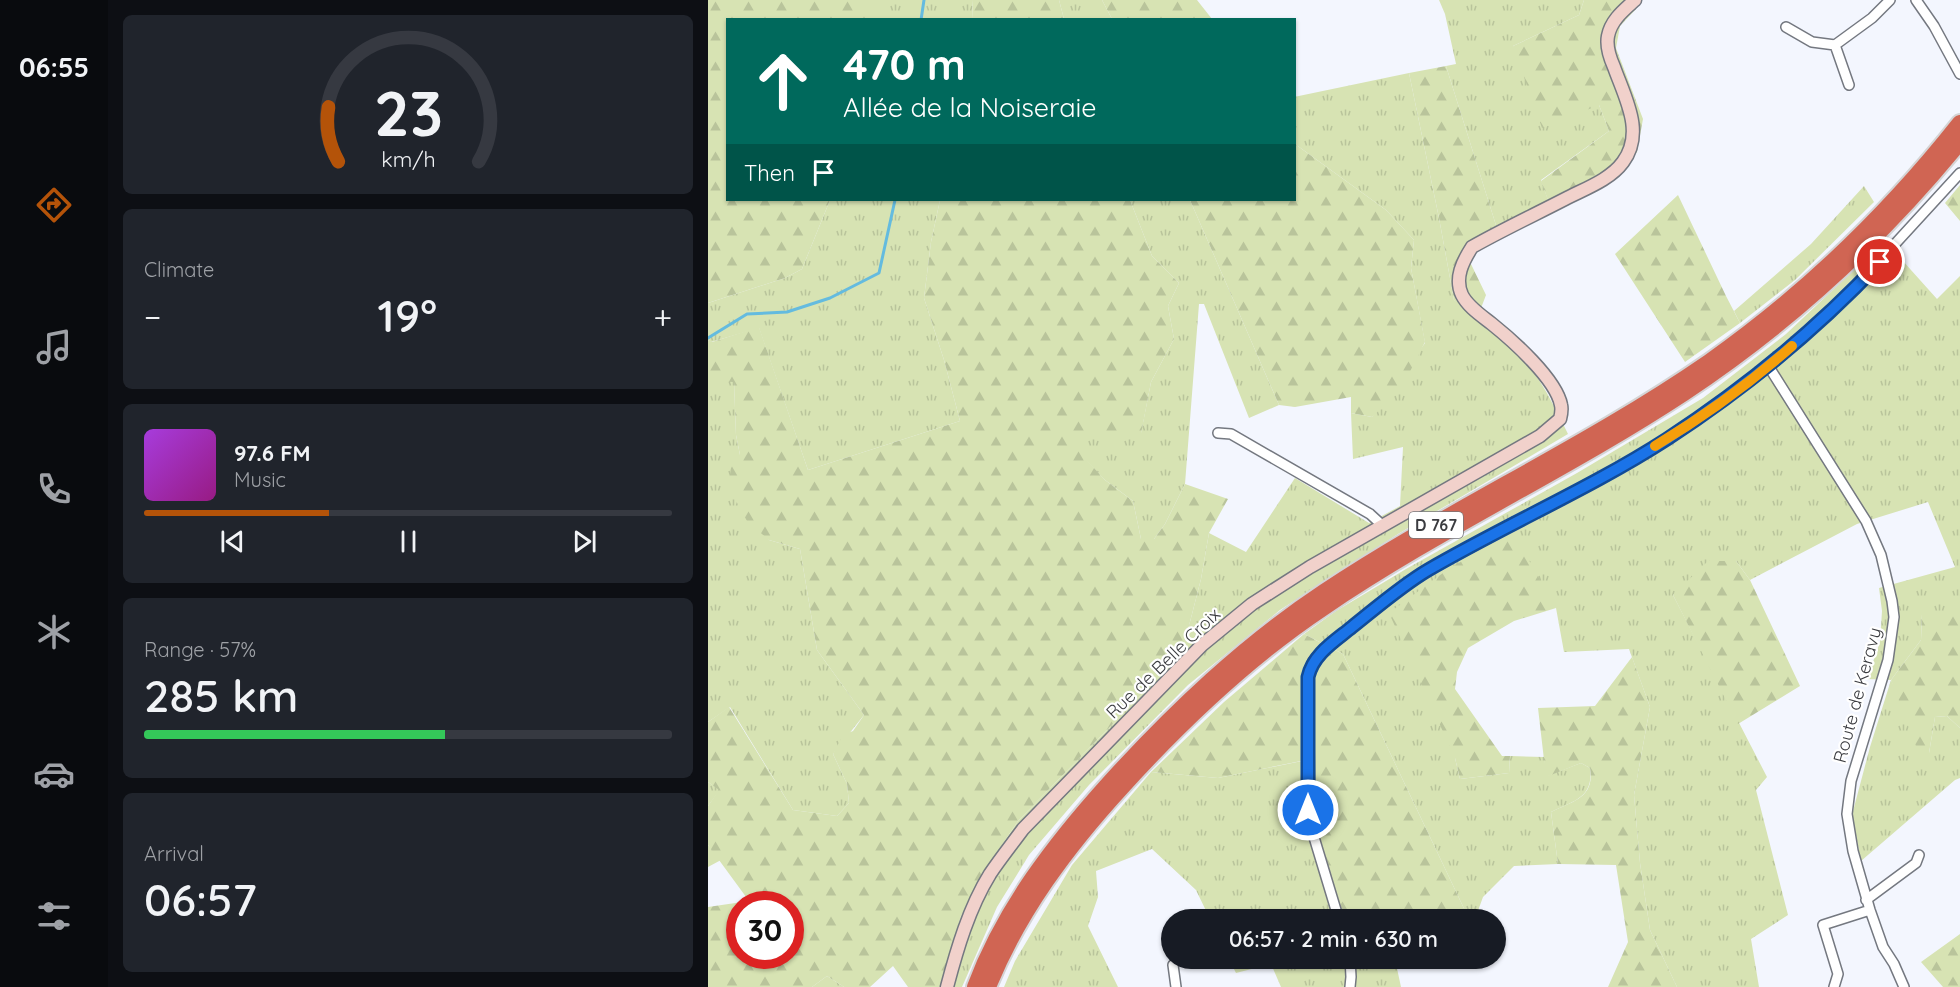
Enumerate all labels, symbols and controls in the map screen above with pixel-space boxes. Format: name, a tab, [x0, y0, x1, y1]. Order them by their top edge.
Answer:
text: 470 m	[843, 38, 966, 91]
icon: ahead	[744, 42, 822, 120]
text: 06:55	[19, 50, 89, 84]
text: 23	[373, 74, 443, 152]
text: Allée de la Noiseraie	[843, 90, 1097, 124]
text: km/h	[381, 146, 435, 172]
icon: arrive	[807, 156, 840, 189]
text: Then	[744, 159, 795, 187]
icon: directions	[33, 184, 75, 226]
pin	[1854, 236, 1905, 287]
icon: arrive	[1863, 245, 1896, 278]
text: Climate	[144, 257, 214, 282]
text: 19°	[378, 287, 437, 343]
text: −	[144, 296, 161, 337]
text: +	[653, 296, 672, 337]
icon: music	[33, 326, 75, 368]
text: 97.6 FM	[234, 439, 311, 467]
text: Music	[234, 467, 286, 492]
icon: phone	[33, 468, 75, 510]
road number: D 767	[1409, 512, 1463, 538]
icon: previous	[216, 525, 249, 558]
icon: pause	[392, 525, 425, 558]
icon: next	[568, 525, 601, 558]
street label: Rue de Belle Croix	[1101, 602, 1225, 723]
icon: climate	[33, 611, 75, 653]
street label: Route de Keravy	[1828, 625, 1886, 765]
text: Range · 57%	[144, 637, 256, 662]
text: 285 km	[144, 667, 298, 723]
icon: car	[33, 753, 75, 795]
position arrow	[1276, 778, 1340, 842]
text: Arrival	[144, 841, 204, 866]
text: 06:57	[144, 871, 257, 927]
speed limit sign: 30	[726, 891, 804, 969]
icon: filters	[33, 895, 75, 937]
text: 06:57 · 2 min · 630 m	[1229, 925, 1438, 953]

